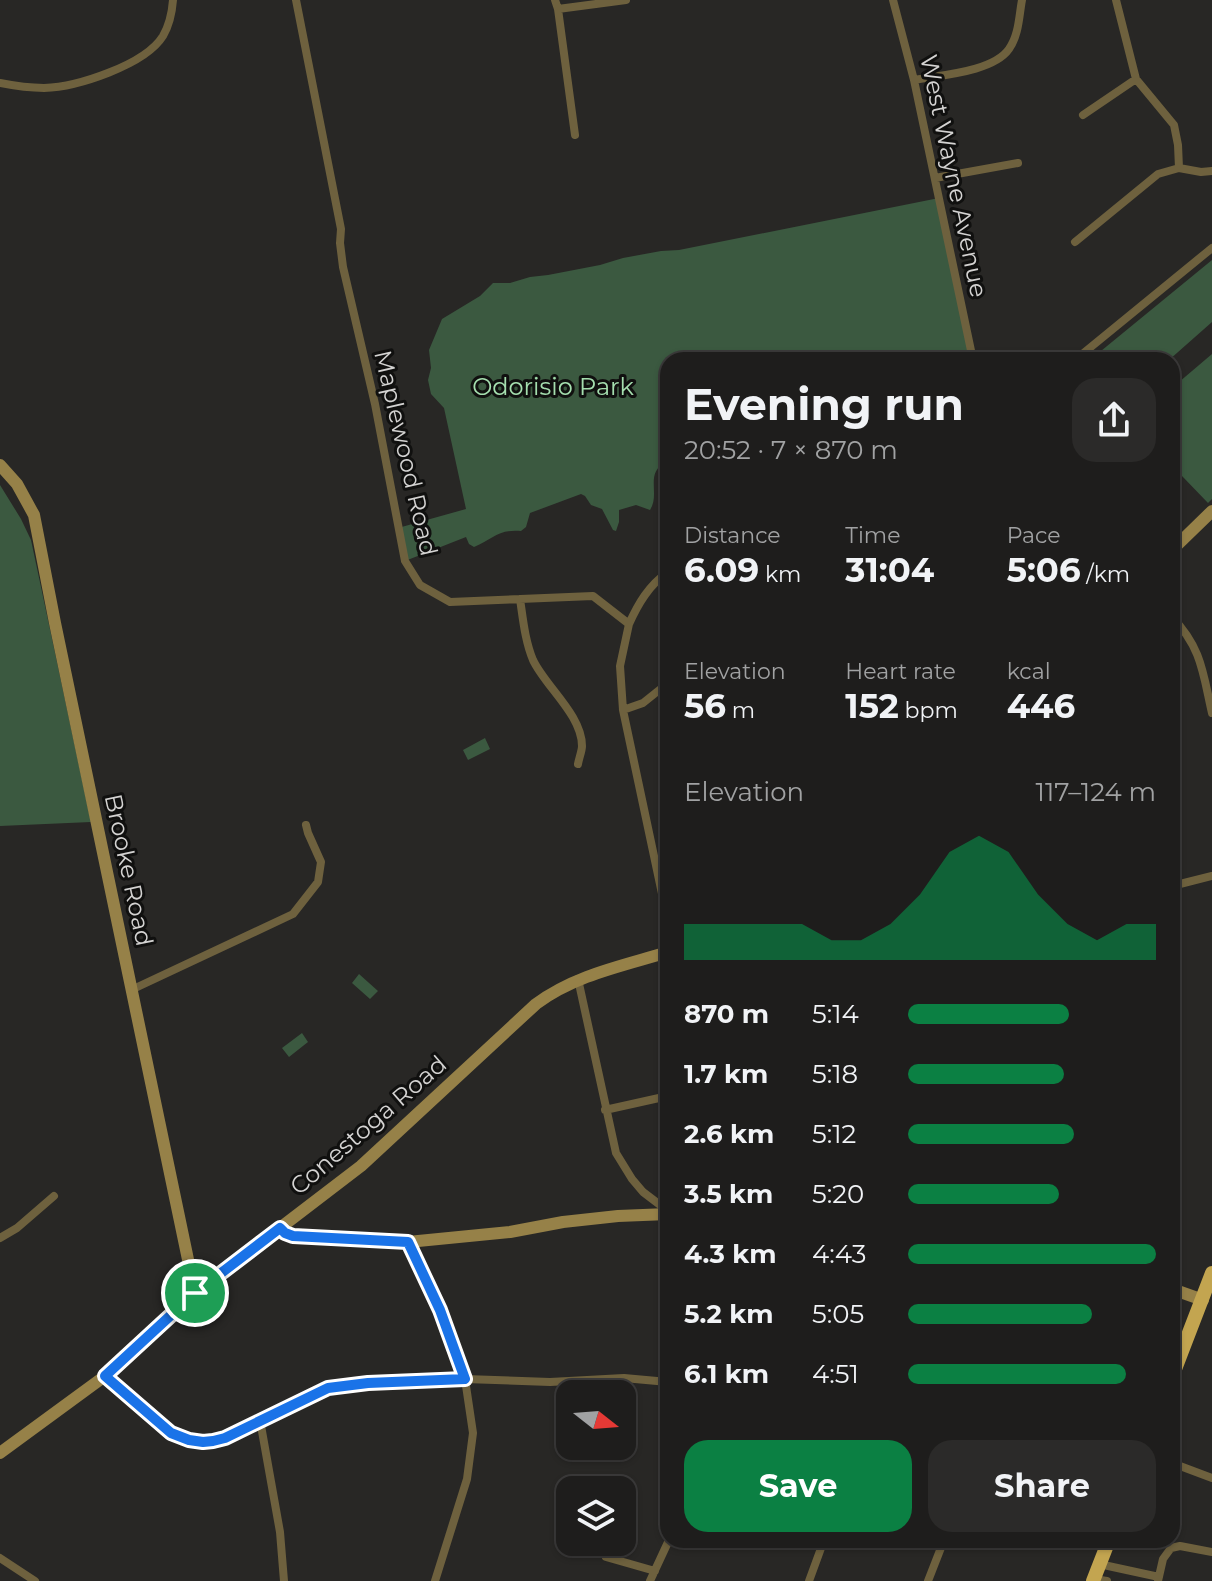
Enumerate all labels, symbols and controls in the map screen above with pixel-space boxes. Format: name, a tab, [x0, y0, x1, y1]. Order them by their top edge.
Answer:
street label: West Wayne Avenue	[914, 52, 994, 300]
street label: Maplewood Road	[368, 347, 444, 559]
park label: Odorisio Park	[472, 372, 634, 401]
text: Evening run	[684, 377, 964, 431]
button: share	[1072, 378, 1156, 462]
text: 20:52 · 7 × 870 m	[684, 434, 898, 466]
text: Distance	[684, 522, 781, 549]
text: Time	[845, 522, 901, 549]
text: Pace	[1007, 522, 1061, 549]
text: 6.09	[684, 549, 759, 591]
text: 31:04	[845, 549, 934, 591]
text: 5:06	[1007, 549, 1081, 591]
text: km	[759, 561, 801, 588]
text: /km	[1081, 561, 1130, 588]
text: Elevation	[684, 658, 786, 685]
text: Heart rate	[845, 658, 956, 685]
text: kcal	[1007, 658, 1051, 685]
text: 56	[684, 685, 726, 727]
text: 152	[845, 685, 899, 727]
text: 446	[1007, 685, 1075, 727]
text: m	[726, 697, 755, 724]
text: bpm	[899, 697, 958, 724]
text: Elevation	[684, 776, 804, 808]
text: 117–124 m	[1036, 776, 1156, 808]
street label: Brooke Road	[99, 791, 159, 949]
text: 870 m	[684, 998, 769, 1030]
text: 5:14	[812, 998, 859, 1030]
street label: Conestoga Road	[284, 1049, 452, 1201]
text: 1.7 km	[684, 1058, 768, 1090]
text: 5:18	[812, 1058, 858, 1090]
text: 2.6 km	[684, 1118, 774, 1150]
text: 5:12	[812, 1118, 856, 1150]
text: 3.5 km	[684, 1178, 773, 1210]
text: 5:20	[812, 1178, 864, 1210]
text: 4.3 km	[684, 1238, 776, 1270]
text: 4:43	[812, 1238, 866, 1270]
pin	[161, 1259, 229, 1327]
icon: arrive	[173, 1271, 217, 1315]
text: 5.2 km	[684, 1298, 773, 1330]
text: 5:05	[812, 1298, 864, 1330]
text: 6.1 km	[684, 1358, 769, 1390]
text: 4:51	[812, 1358, 859, 1390]
north arrow	[556, 1380, 636, 1460]
map controls	[556, 1380, 636, 1556]
button: Save	[684, 1440, 912, 1532]
button: Share	[928, 1440, 1156, 1532]
button: layers	[556, 1476, 636, 1556]

